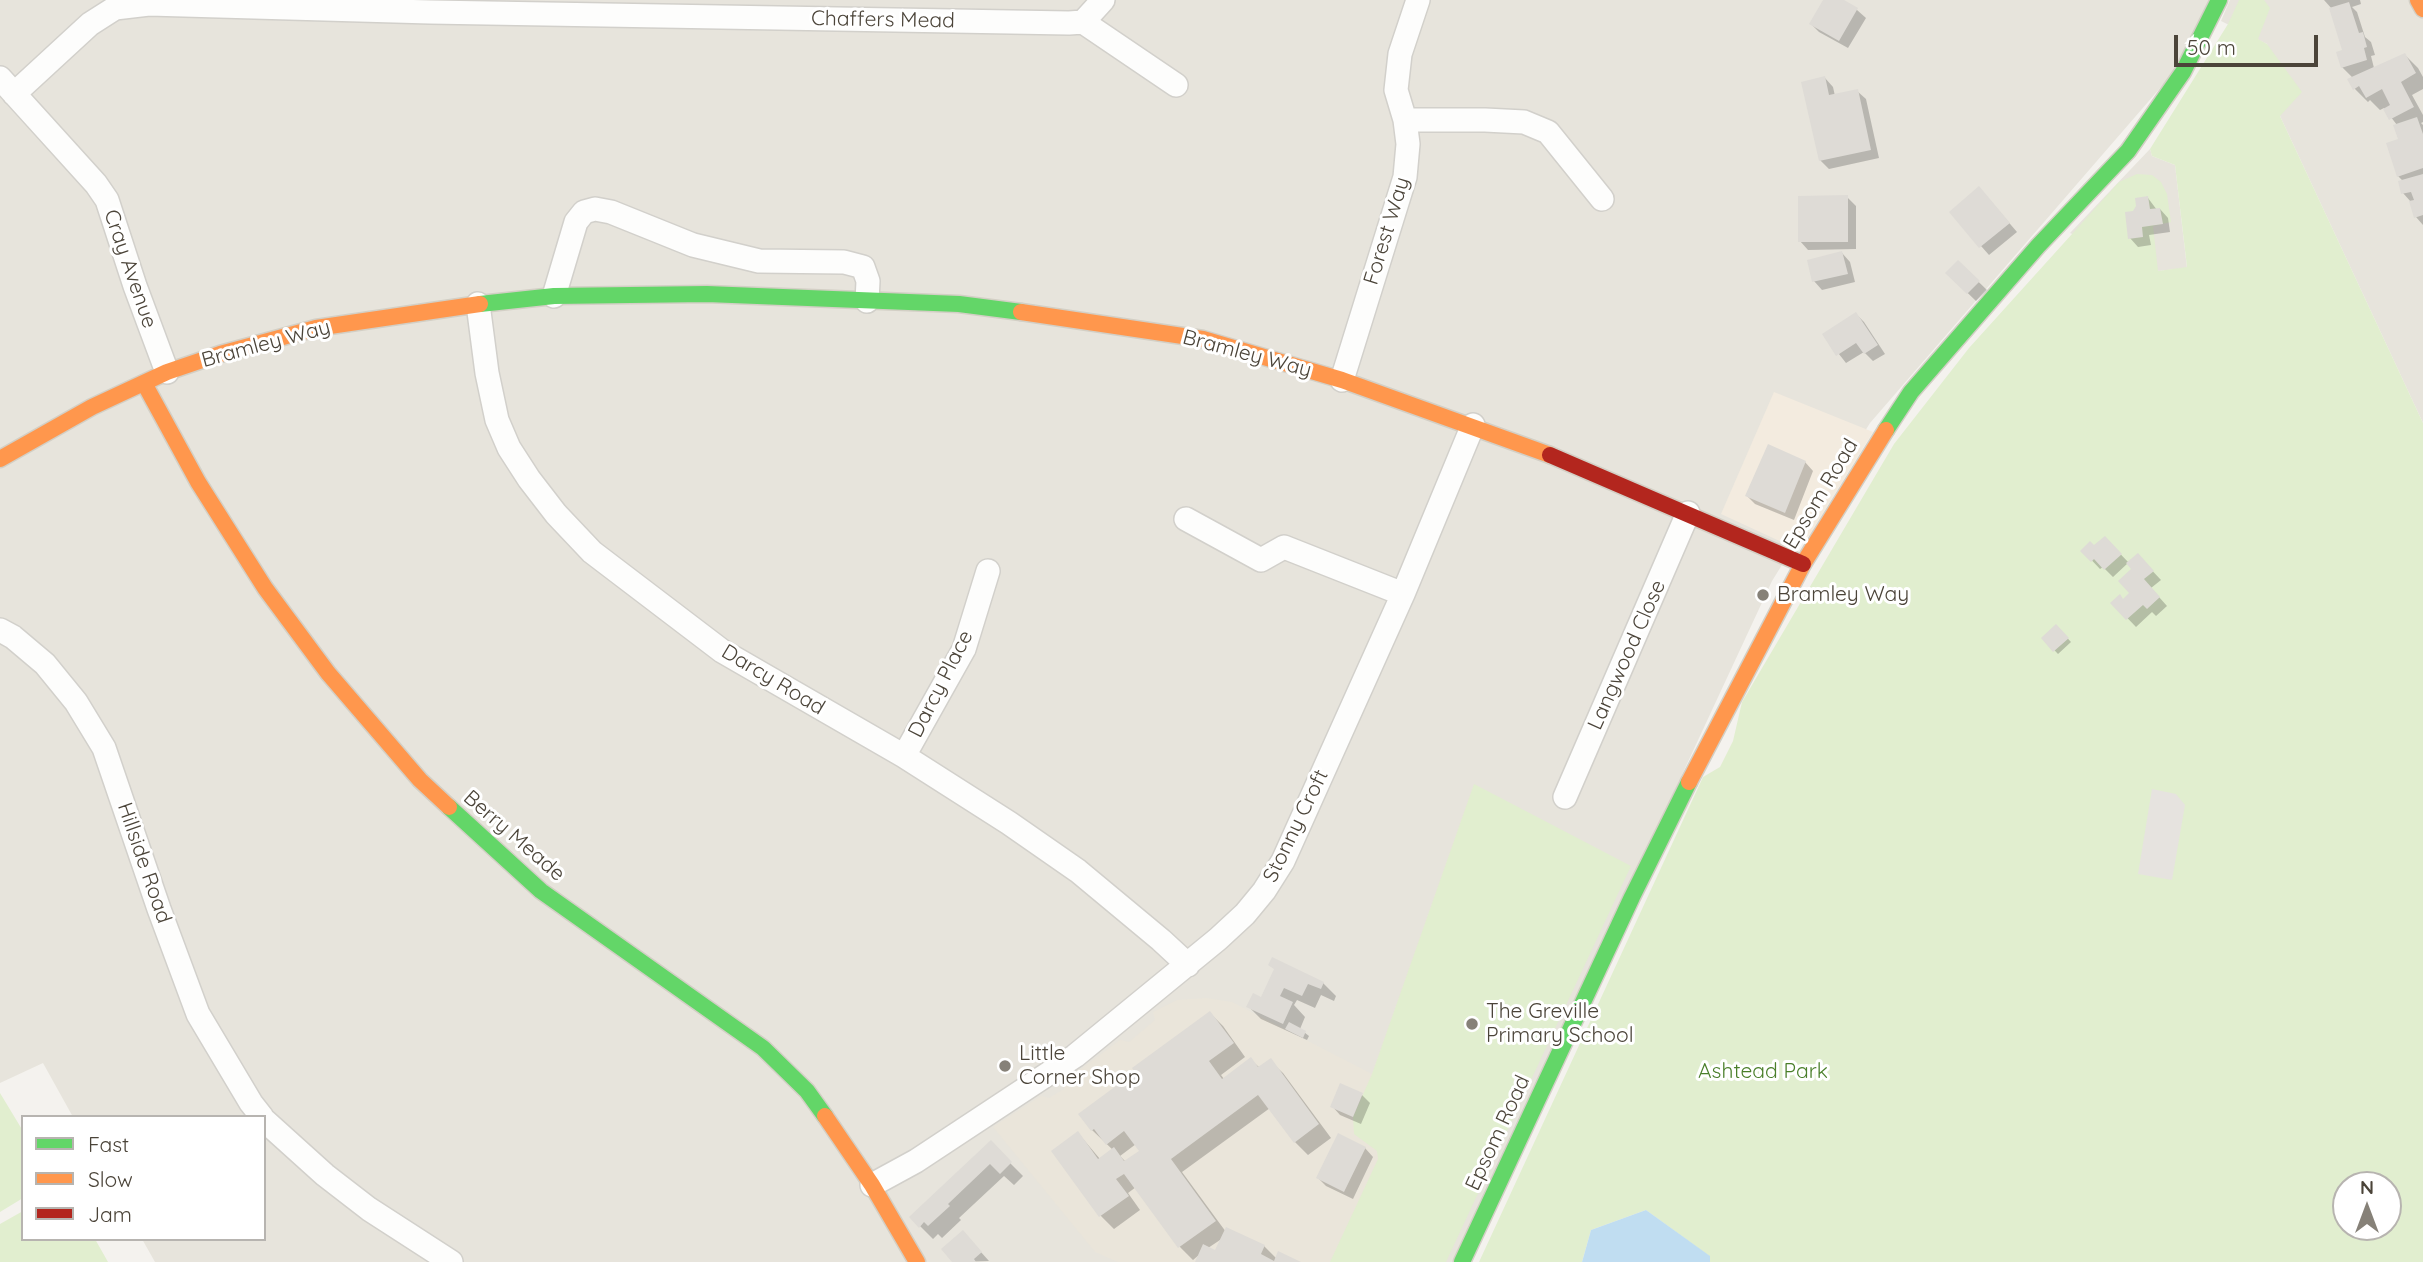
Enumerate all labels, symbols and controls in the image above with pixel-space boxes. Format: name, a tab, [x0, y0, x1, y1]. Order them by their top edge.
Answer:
street label: Chaffers Mead	[811, 6, 955, 34]
scale bar	[2178, 21, 2322, 65]
text: 50 m	[2187, 34, 2236, 60]
street label: Forest Way	[1359, 174, 1415, 288]
street label: Cray Avenue	[98, 206, 162, 332]
street label: Bramley Way	[199, 315, 333, 373]
street label: Bramley Way	[1180, 325, 1314, 383]
street label: Epsom Road	[1778, 434, 1864, 554]
street label: Langwood Close	[1583, 576, 1671, 734]
place label: Bramley Way	[1777, 582, 1909, 608]
marker: Bramley Way	[1755, 587, 1771, 603]
street label: Darcy Place	[903, 626, 979, 742]
street label: Darcy Road	[717, 639, 829, 721]
street label: Stonny Croft	[1258, 766, 1334, 886]
street label: Berry Meade	[458, 785, 570, 887]
street label: Hillside Road	[112, 799, 176, 927]
place label: The Greville Primary School	[1486, 999, 1634, 1049]
marker: The Greville Primary School	[1464, 1016, 1480, 1032]
place label: Little Corner Shop	[1019, 1041, 1140, 1091]
marker: Little Corner Shop	[997, 1058, 1013, 1074]
park label: Ashtead Park	[1698, 1059, 1828, 1085]
street label: Epsom Road	[1460, 1071, 1536, 1195]
legend	[21, 1115, 266, 1241]
text: Fast	[88, 1131, 129, 1157]
text: Slow	[88, 1166, 133, 1192]
north arrow	[2332, 1171, 2402, 1241]
text: N	[2360, 1175, 2374, 1199]
text: Jam	[88, 1201, 132, 1227]

